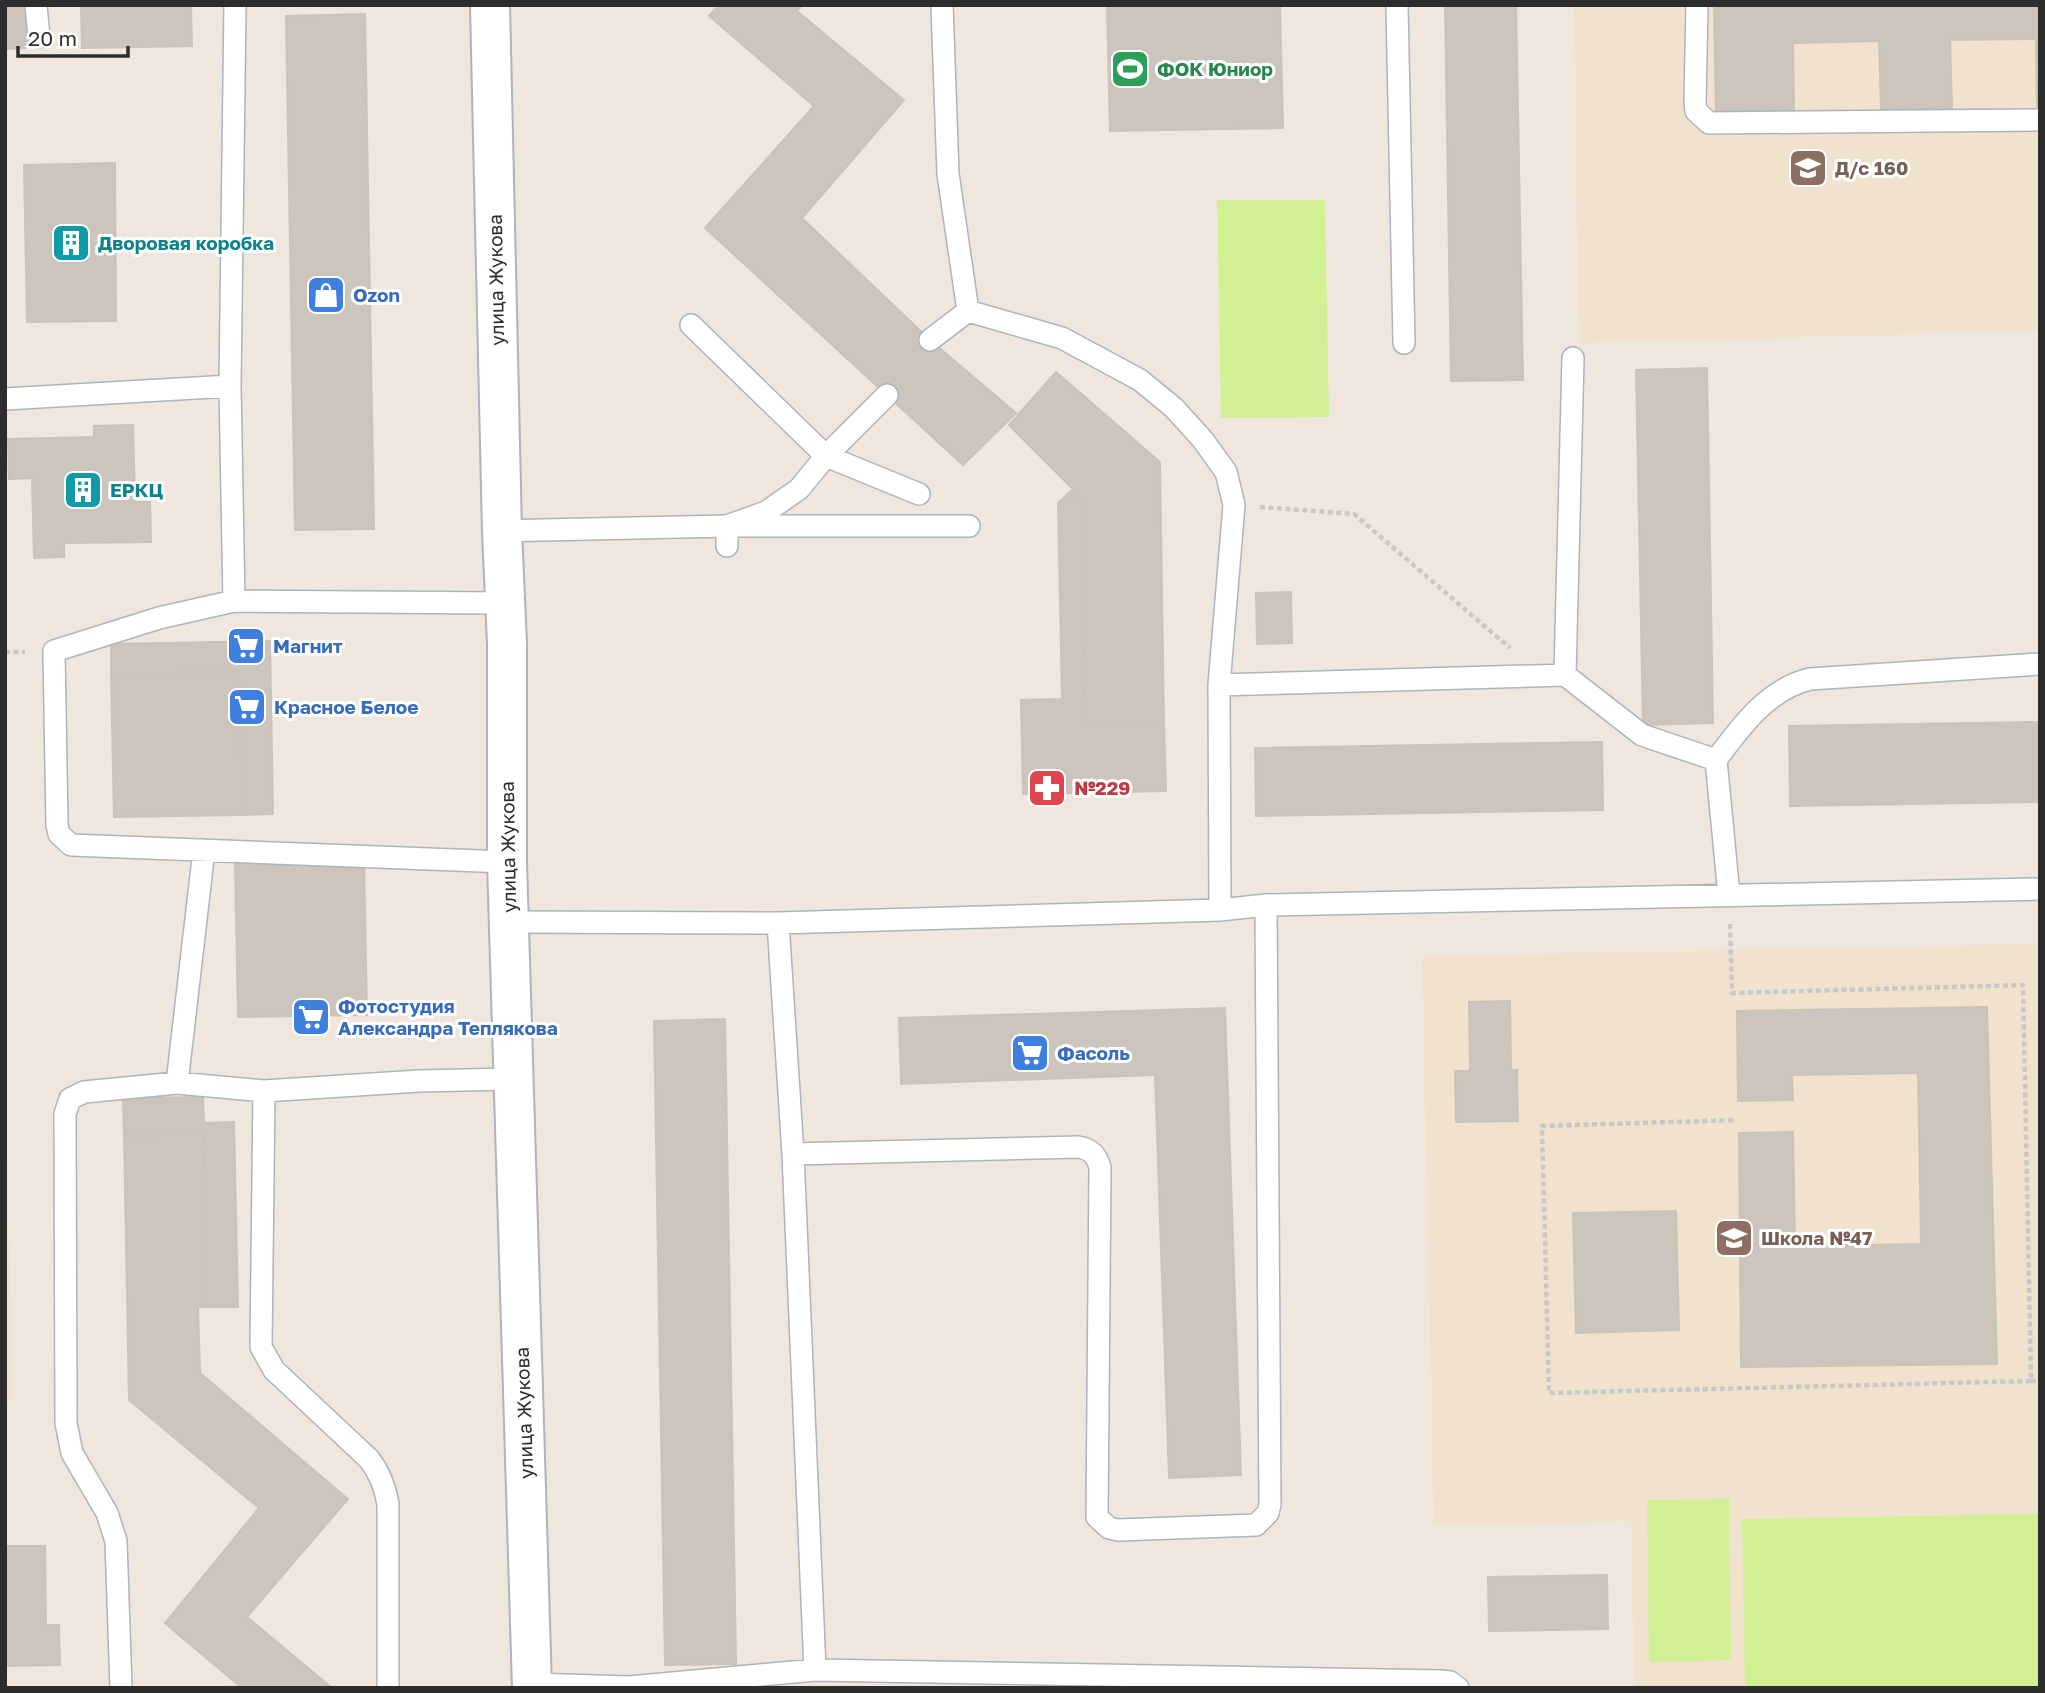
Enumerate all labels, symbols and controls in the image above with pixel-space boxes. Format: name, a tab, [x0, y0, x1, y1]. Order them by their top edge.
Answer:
scale bar	[18, 14, 128, 58]
text: 20 m	[28, 25, 77, 51]
sports icon: ФОК Юниор	[1109, 48, 1151, 90]
place label: ФОК Юниор	[1157, 57, 1273, 80]
school or university icon: Д/с 160	[1787, 147, 1829, 189]
place label: Д/с 160	[1835, 156, 1908, 179]
street label: улица Жукова	[483, 214, 508, 346]
building icon: Дворовая коробка	[50, 222, 92, 264]
place label: Дворовая коробка	[98, 231, 274, 254]
shop icon: Ozon	[305, 274, 347, 316]
place label: Ozon	[353, 283, 400, 306]
building icon: ЕРКЦ	[62, 469, 104, 511]
place label: ЕРКЦ	[110, 478, 164, 501]
supermarket icon: Магнит	[225, 625, 267, 667]
place label: Магнит	[273, 634, 343, 657]
supermarket icon: Красное Белое	[226, 686, 268, 728]
place label: Красное Белое	[274, 695, 418, 718]
pharmacy icon: №229	[1026, 767, 1068, 809]
place label: №229	[1074, 776, 1130, 799]
street label: улица Жукова	[495, 781, 520, 913]
place label: Фотостудия Александра Теплякова	[338, 994, 558, 1039]
supermarket icon: Фотостудия Александра Теплякова	[290, 996, 332, 1038]
supermarket icon: Фасоль	[1009, 1032, 1051, 1074]
place label: Фасоль	[1057, 1041, 1130, 1064]
school or university icon: Школа №47	[1713, 1217, 1755, 1259]
place label: Школа №47	[1761, 1226, 1872, 1249]
street label: улица Жукова	[510, 1347, 537, 1479]

